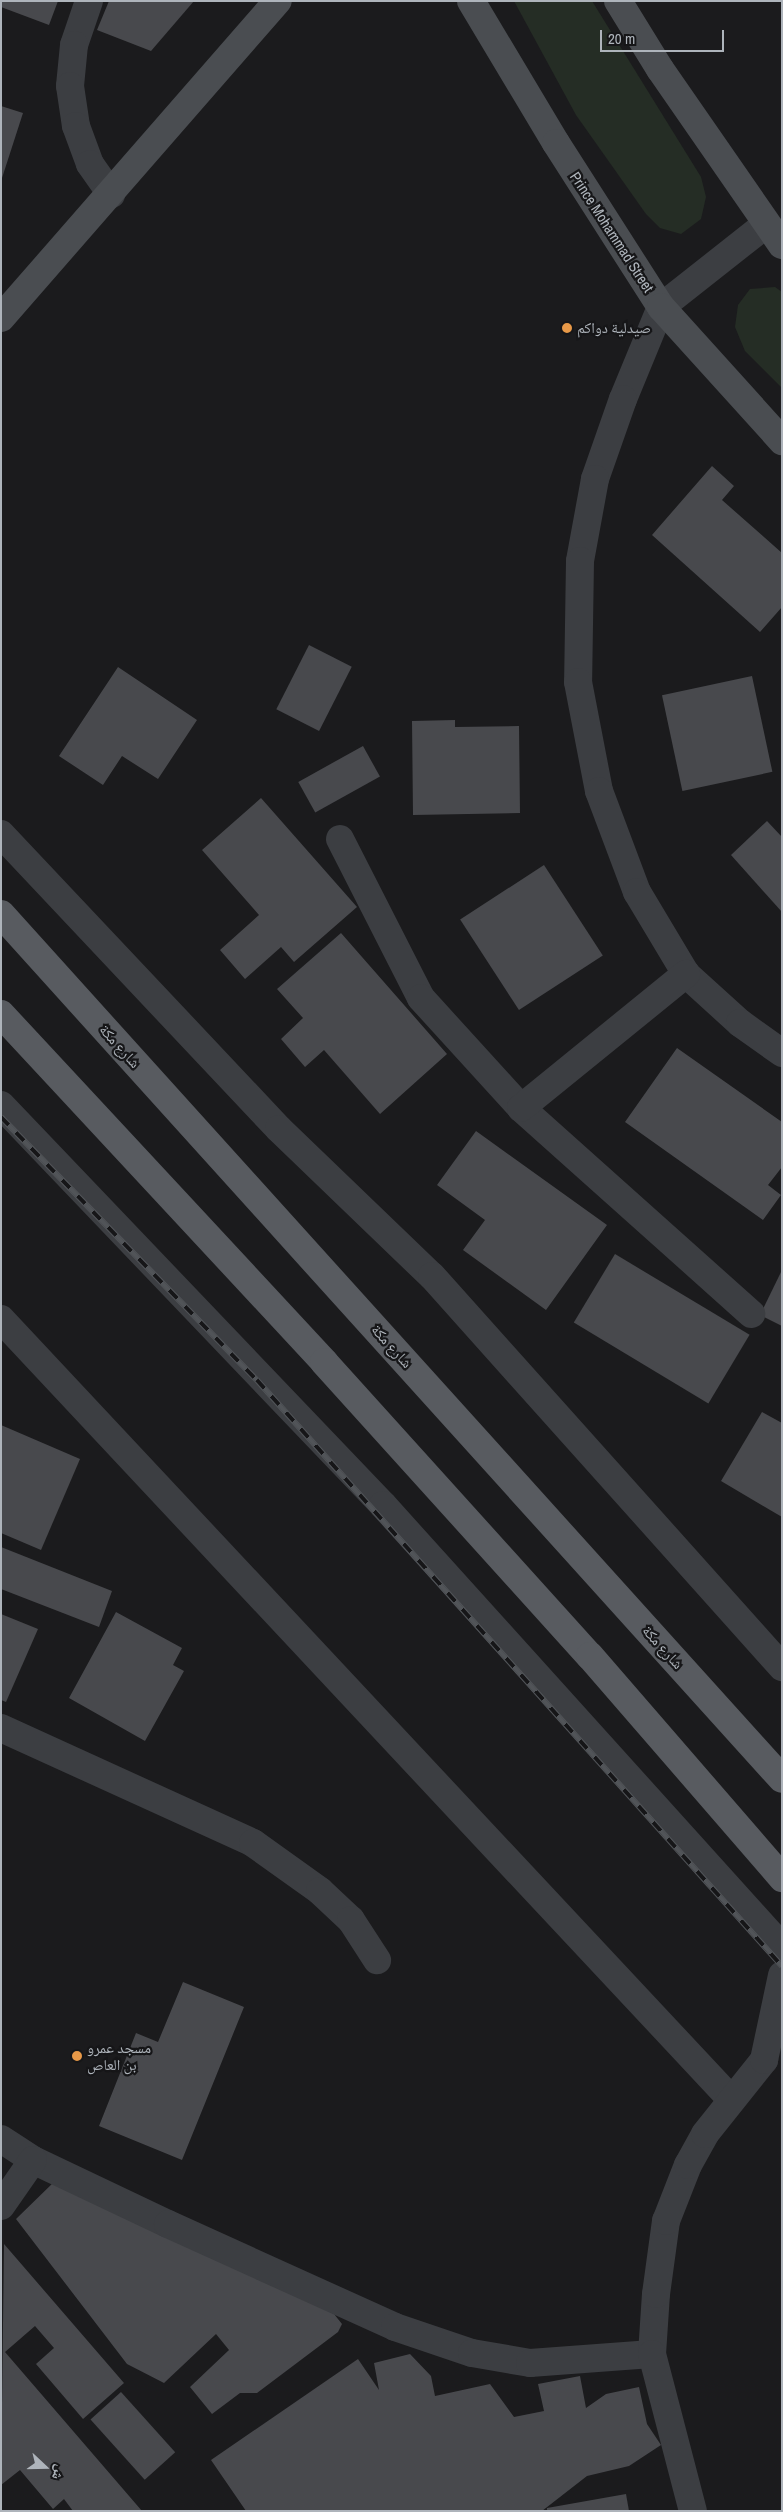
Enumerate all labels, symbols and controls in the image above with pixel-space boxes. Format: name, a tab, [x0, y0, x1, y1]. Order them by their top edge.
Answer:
scale bar	[603, 20, 727, 52]
text: 20 m	[608, 28, 635, 49]
street label: Prince Mohammad Street	[566, 168, 658, 296]
place label: صيدلية دواكم	[577, 319, 651, 337]
marker: صيدلية دواكم	[561, 322, 573, 334]
street label: شارع مكة	[96, 1020, 144, 1072]
street label: شارع مكة	[368, 1320, 416, 1372]
street label: شارع مكة	[639, 1621, 687, 1673]
place label: مسجد عمرو بن العاص	[87, 2038, 151, 2073]
marker: مسجد عمرو بن العاص	[71, 2050, 83, 2062]
north arrow	[20, 2442, 70, 2492]
text: ش	[48, 2462, 70, 2483]

